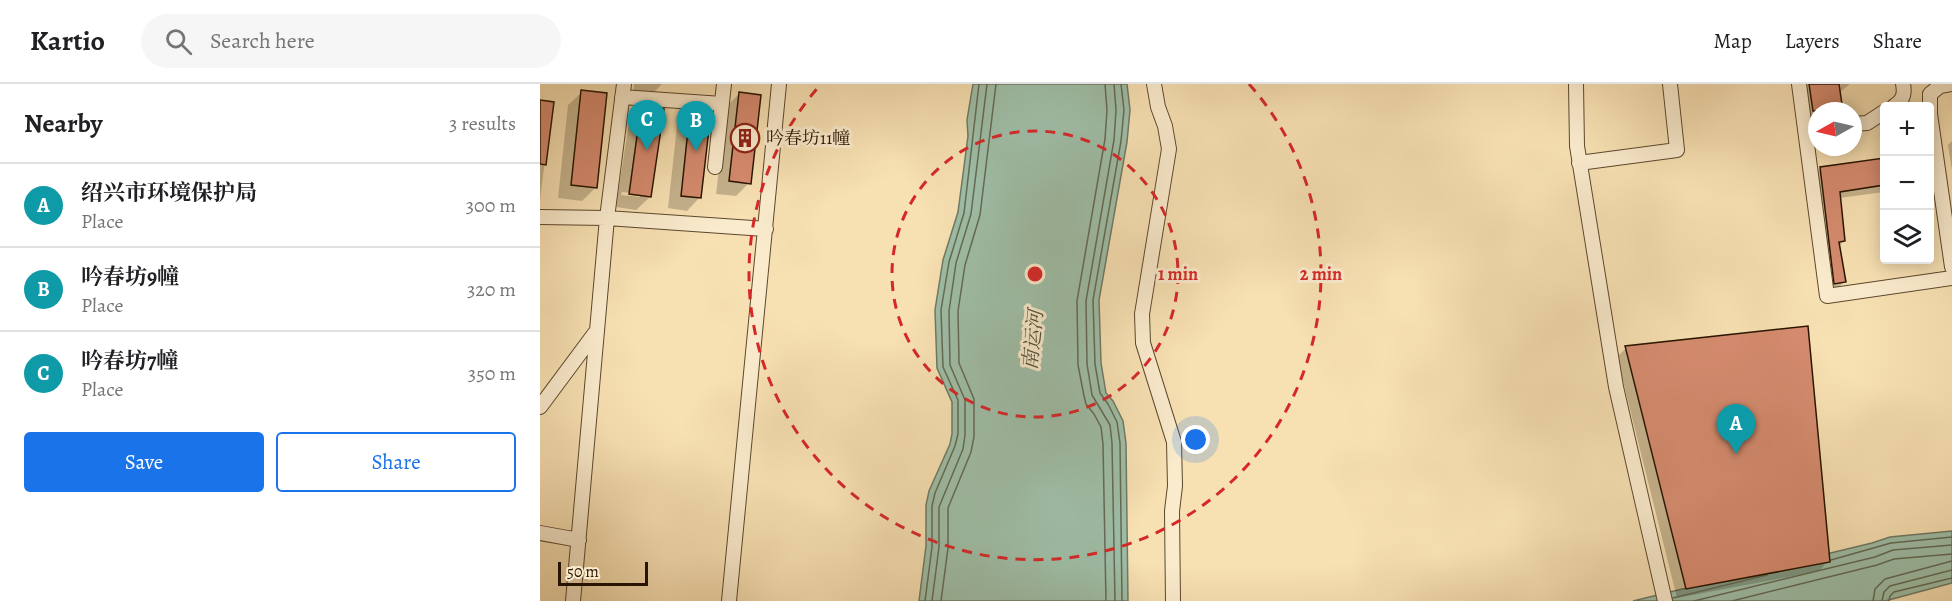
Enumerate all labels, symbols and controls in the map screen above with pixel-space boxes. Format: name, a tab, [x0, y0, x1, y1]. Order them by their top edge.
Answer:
search box	[141, 14, 561, 68]
text: Kartio	[30, 22, 105, 60]
icon: search	[162, 25, 195, 58]
text: Search here	[210, 26, 315, 56]
text: Map	[1713, 27, 1752, 55]
text: Layers	[1785, 27, 1840, 55]
text: Share	[1873, 27, 1922, 55]
pin: C	[628, 100, 666, 150]
pin: B	[676, 101, 716, 151]
north arrow	[1808, 102, 1862, 156]
map controls	[1880, 102, 1934, 264]
button: +	[1880, 102, 1934, 156]
text: Nearby	[24, 106, 103, 141]
text: 3 results	[449, 110, 516, 137]
building icon: 吟春坊11幢	[729, 122, 761, 154]
place label: 吟春坊11幢	[766, 126, 850, 150]
button: −	[1880, 156, 1934, 210]
text: 绍兴市环境保护局	[81, 178, 257, 208]
text: A	[37, 192, 50, 219]
text: 300 m	[466, 192, 516, 219]
text: Place	[81, 208, 123, 235]
button: layers	[1880, 210, 1934, 264]
text: 吟春坊9幢	[81, 262, 179, 292]
text: 1 min	[1158, 262, 1198, 286]
text: 2 min	[1300, 262, 1342, 286]
centre of rings	[1025, 264, 1045, 284]
text: B	[37, 276, 50, 303]
text: 320 m	[467, 276, 516, 303]
text: Place	[81, 292, 123, 319]
water label: 南运河	[1016, 306, 1050, 371]
text: 吟春坊7幢	[81, 346, 178, 376]
text: C	[37, 360, 50, 387]
text: 350 m	[468, 360, 516, 387]
text: Place	[81, 376, 123, 403]
pin: A	[1716, 404, 1756, 454]
your location	[1181, 425, 1210, 454]
button: Save	[24, 432, 264, 492]
button: Share	[276, 432, 516, 492]
scale bar	[558, 559, 648, 586]
text: 50 m	[567, 561, 599, 583]

